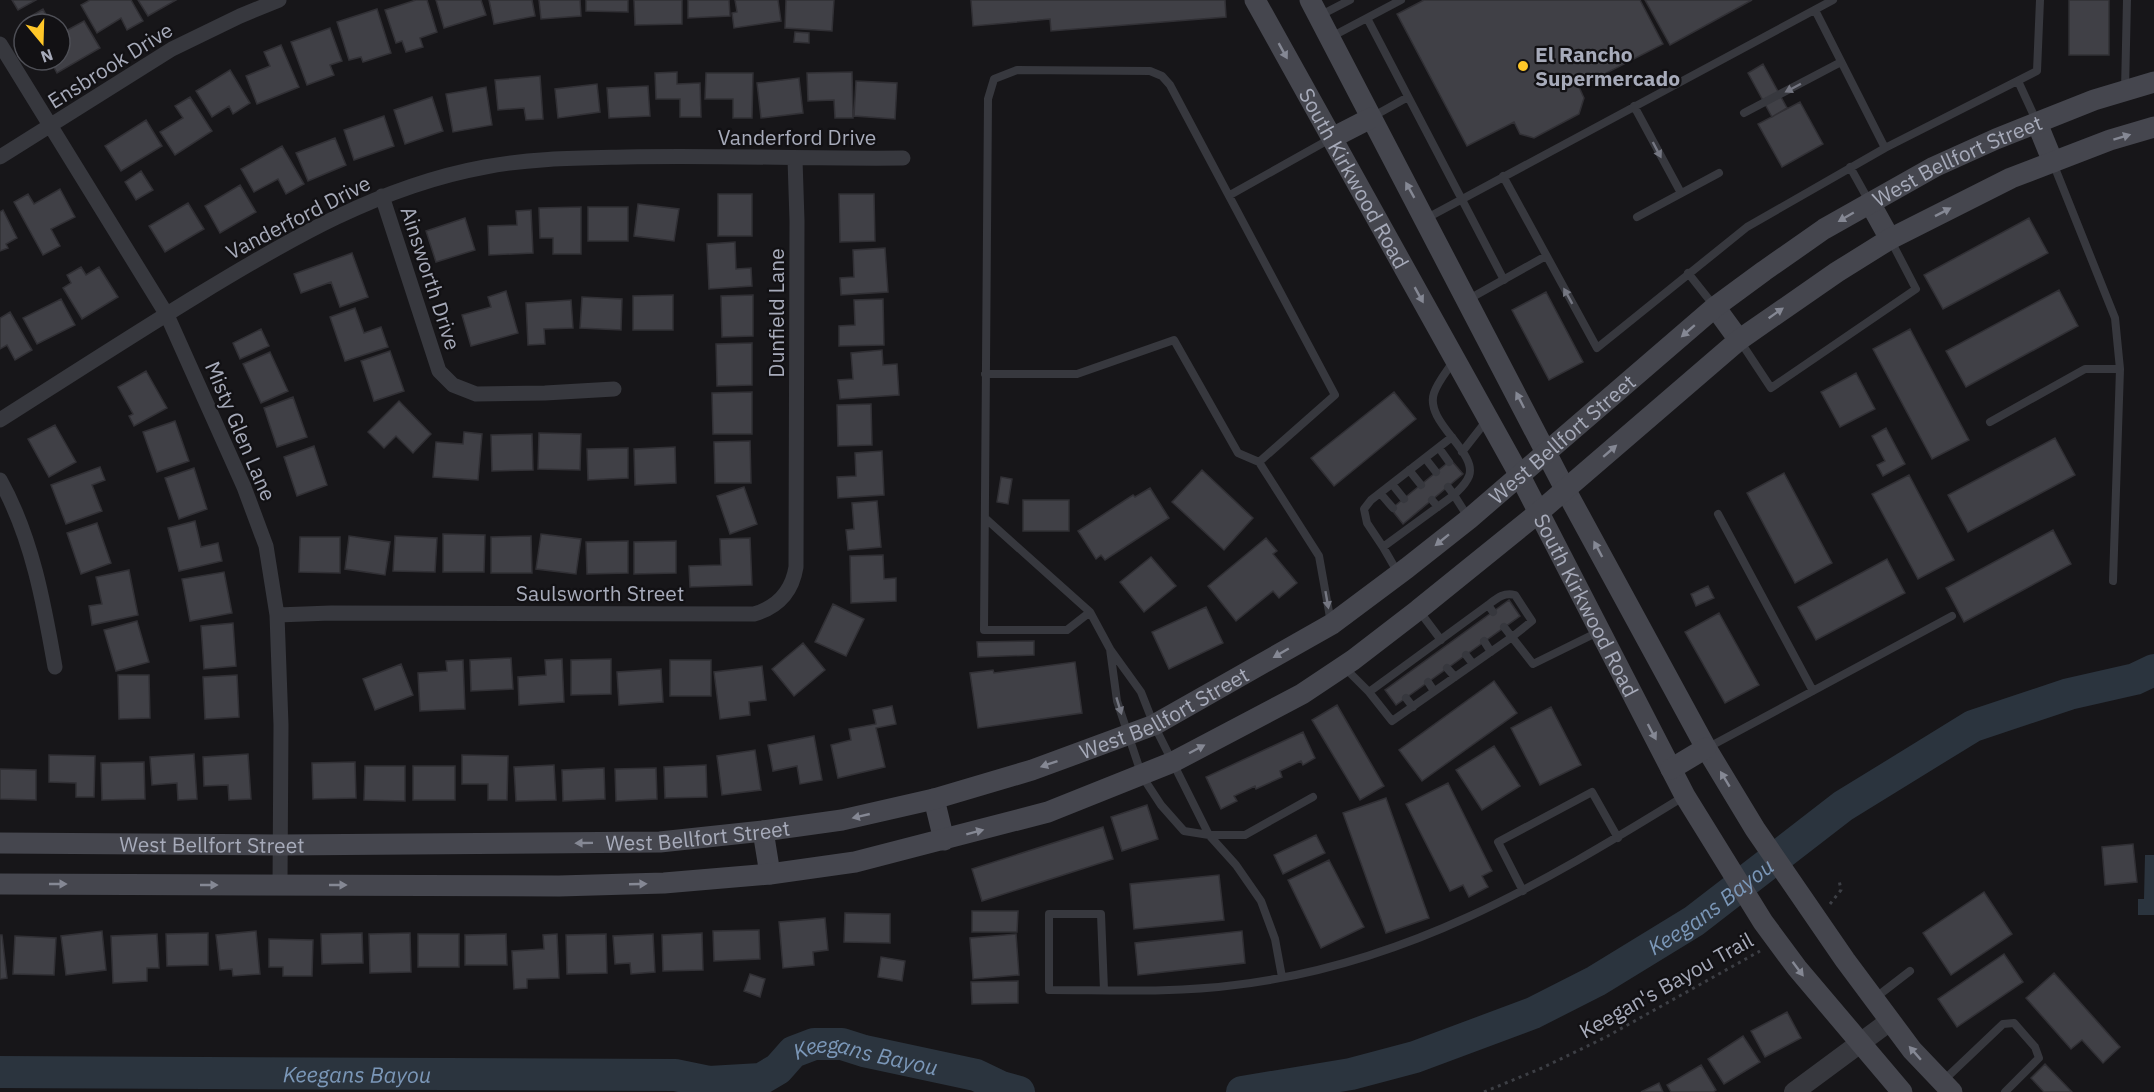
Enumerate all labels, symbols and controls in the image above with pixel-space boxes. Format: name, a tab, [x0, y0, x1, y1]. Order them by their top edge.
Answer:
north arrow	[12, 12, 72, 72]
street label: Ensbrook Drive	[42, 15, 178, 115]
place label: El Rancho Supermercado	[1535, 40, 1680, 92]
one-way arrow	[1278, 43, 1288, 60]
text: N	[38, 45, 56, 68]
marker: El Rancho Supermercado	[1516, 59, 1530, 73]
street label: South Kirkwood Road	[1293, 83, 1416, 274]
one-way arrow	[1784, 83, 1801, 93]
street label: West Bellfort Street	[1867, 108, 2046, 213]
street label: Vanderford Drive	[718, 123, 876, 151]
one-way arrow	[2113, 132, 2131, 141]
one-way arrow	[1652, 142, 1662, 159]
street label: Vanderford Drive	[221, 168, 375, 266]
one-way arrow	[1405, 181, 1415, 198]
street label: Ainsworth Drive	[395, 203, 467, 353]
one-way arrow	[1934, 207, 1951, 217]
one-way arrow	[1838, 211, 1854, 222]
street label: Dunfield Lane	[762, 248, 790, 378]
one-way arrow	[1414, 287, 1424, 304]
one-way arrow	[1564, 288, 1574, 305]
one-way arrow	[1768, 308, 1784, 319]
one-way arrow	[1681, 324, 1696, 337]
street label: Misty Glen Lane	[199, 357, 283, 505]
street label: West Bellfort Street	[1483, 368, 1641, 510]
one-way arrow	[1515, 392, 1525, 409]
one-way arrow	[1602, 445, 1617, 458]
street label: South Kirkwood Road	[1528, 509, 1645, 702]
one-way arrow	[1435, 534, 1450, 546]
one-way arrow	[1593, 540, 1603, 557]
street label: Saulsworth Street	[516, 579, 684, 607]
one-way arrow	[1323, 591, 1332, 610]
one-way arrow	[1272, 648, 1289, 658]
street label: West Bellfort Street	[1075, 660, 1254, 765]
one-way arrow	[1115, 697, 1124, 715]
one-way arrow	[1647, 724, 1657, 741]
one-way arrow	[1188, 745, 1206, 755]
one-way arrow	[1040, 759, 1058, 769]
one-way arrow	[1719, 771, 1730, 787]
one-way arrow	[852, 811, 870, 821]
street label: West Bellfort Street	[605, 813, 792, 856]
one-way arrow	[966, 826, 984, 836]
street label: West Bellfort Street	[119, 830, 305, 859]
one-way arrow	[575, 838, 594, 848]
water label: Keegans Bayou	[1642, 851, 1779, 961]
one-way arrow	[49, 879, 68, 889]
one-way arrow	[629, 879, 648, 889]
one-way arrow	[200, 880, 219, 890]
one-way arrow	[329, 880, 348, 890]
street label: Keegan's Bayou Trail	[1574, 925, 1758, 1044]
one-way arrow	[1791, 961, 1804, 977]
water label: Keegans Bayou	[788, 1029, 941, 1081]
one-way arrow	[1909, 1046, 1922, 1061]
water label: Keegans Bayou	[283, 1059, 431, 1088]

